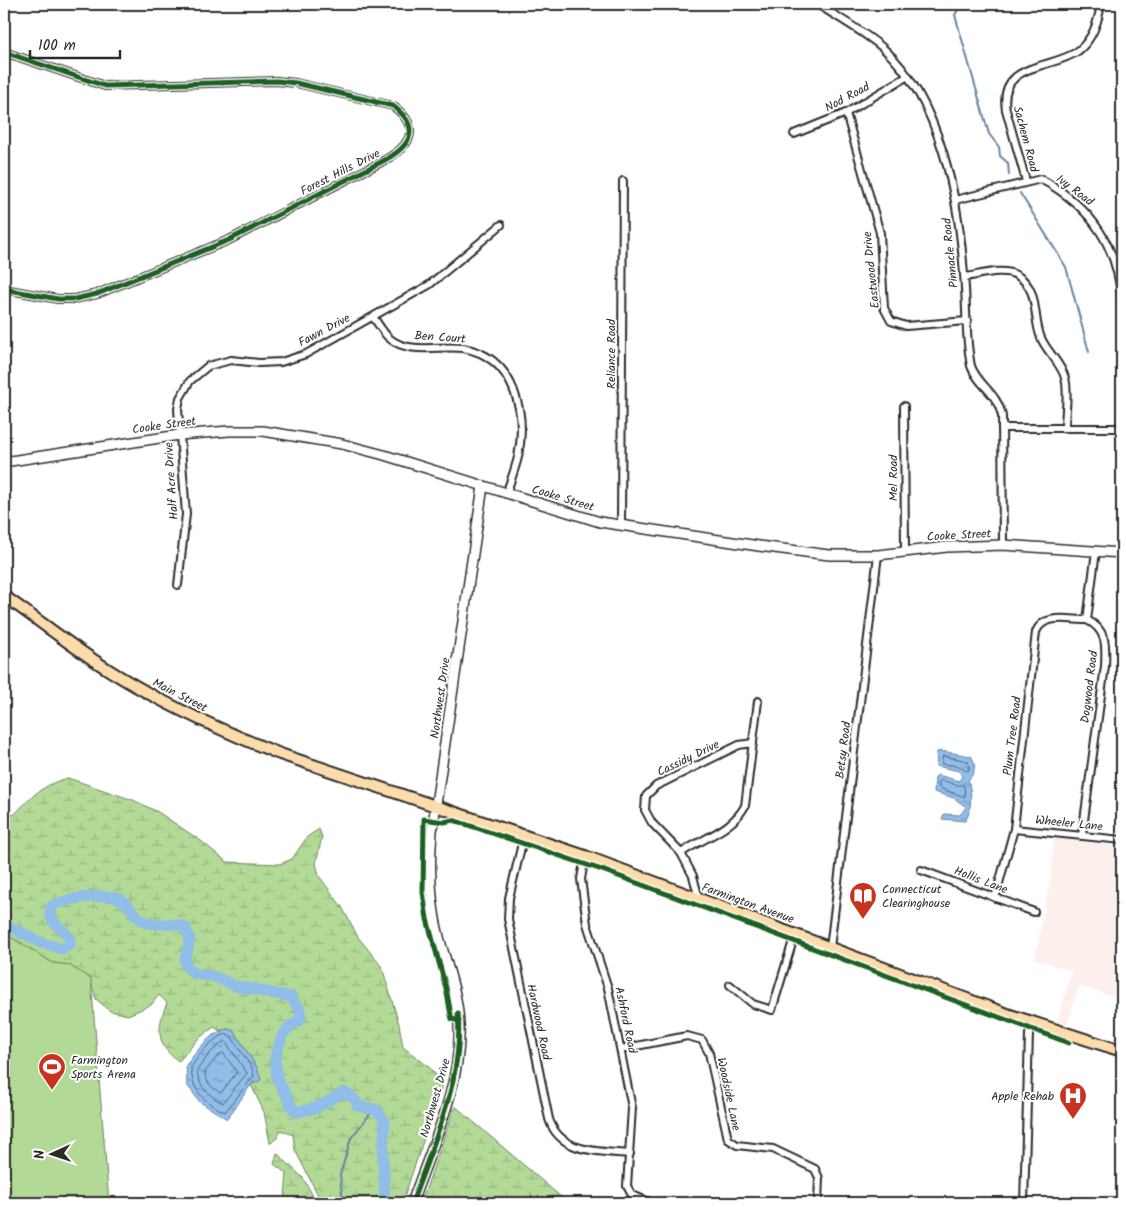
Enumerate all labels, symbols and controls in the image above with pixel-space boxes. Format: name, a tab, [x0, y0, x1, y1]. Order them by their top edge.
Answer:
scale bar	[30, 28, 120, 60]
text: 100 m	[38, 34, 76, 58]
street label: Nod Road	[821, 77, 874, 117]
street label: Sachem Road	[1008, 104, 1044, 175]
street label: Forest Hills Drive	[297, 144, 384, 201]
street label: Ivy Road	[1052, 170, 1099, 212]
street label: Pinnacle Road	[937, 216, 964, 289]
street label: Eastwood Drive	[858, 230, 885, 309]
street label: Fawn Drive	[295, 309, 354, 352]
street label: Reliance Road	[602, 318, 621, 389]
street label: Ben Court	[414, 326, 467, 349]
street label: Cooke Street	[131, 412, 198, 439]
street label: Half Acre Drive	[159, 441, 184, 520]
street label: Mel Road	[884, 454, 903, 501]
street label: Cooke Street	[529, 480, 597, 517]
street label: Cooke Street	[926, 524, 992, 547]
street label: Dogwood Road	[1076, 649, 1103, 724]
street label: Northwest Drive	[425, 656, 456, 740]
street label: Main Street	[149, 673, 211, 718]
street label: Plum Tree Road	[998, 694, 1027, 777]
street label: Betsy Road	[831, 719, 857, 780]
street label: Cassidy Drive	[654, 735, 723, 782]
street label: Wheeler Lane	[1034, 811, 1104, 837]
street label: Hollis Lane	[951, 862, 1011, 900]
street label: Farmington Avenue	[699, 878, 797, 929]
place label: Connecticut Clearinghouse	[882, 880, 951, 913]
library icon: Connecticut Clearinghouse	[848, 881, 878, 920]
street label: Hardwood Road	[521, 982, 556, 1063]
street label: Ashford Road	[609, 985, 642, 1056]
place label: Farmington Sports Arena	[71, 1051, 136, 1084]
sports icon: Farmington Sports Arena	[37, 1052, 67, 1091]
street label: Northwest Drive	[415, 1056, 456, 1140]
street label: Woodside Lane	[711, 1056, 746, 1133]
hospital icon: Apple Rehab	[1058, 1081, 1088, 1120]
place label: Apple Rehab	[991, 1087, 1055, 1106]
north arrow	[28, 1130, 78, 1180]
text: N	[29, 1149, 51, 1160]

